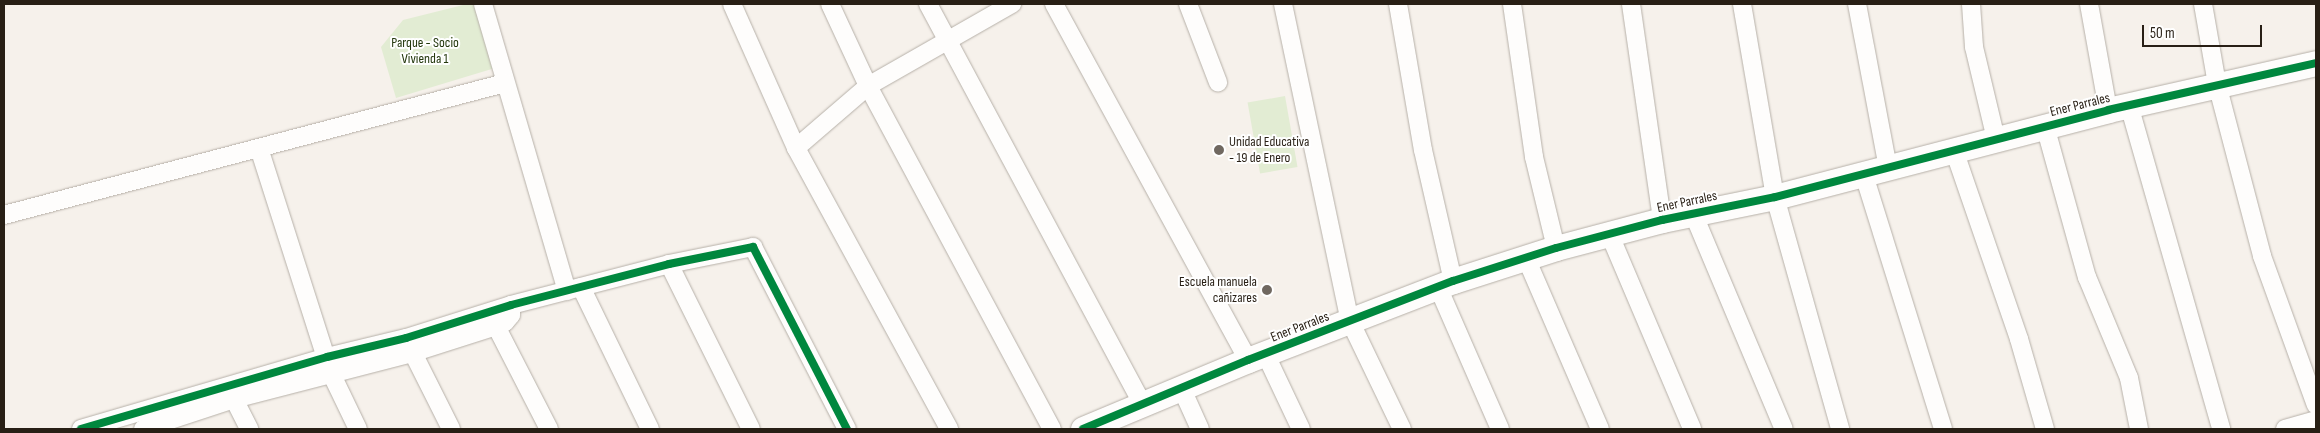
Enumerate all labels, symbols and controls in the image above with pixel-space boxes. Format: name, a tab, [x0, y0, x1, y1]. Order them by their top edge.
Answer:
scale bar	[2145, 15, 2265, 47]
text: 50 m	[2150, 24, 2175, 43]
park label: Parque - Socio Vivienda 1	[391, 35, 459, 68]
street label: Ener Parrales	[2048, 89, 2112, 121]
place label: Unidad Educativa - 19 de Enero	[1229, 134, 1309, 166]
marker: Unidad Educativa - 19 de Enero	[1213, 144, 1225, 156]
street label: Ener Parrales	[1655, 187, 1719, 217]
place label: Escuela manuela cañizares	[1179, 274, 1257, 306]
marker: Escuela manuela cañizares	[1261, 284, 1273, 296]
street label: Ener Parrales	[1268, 308, 1332, 346]

